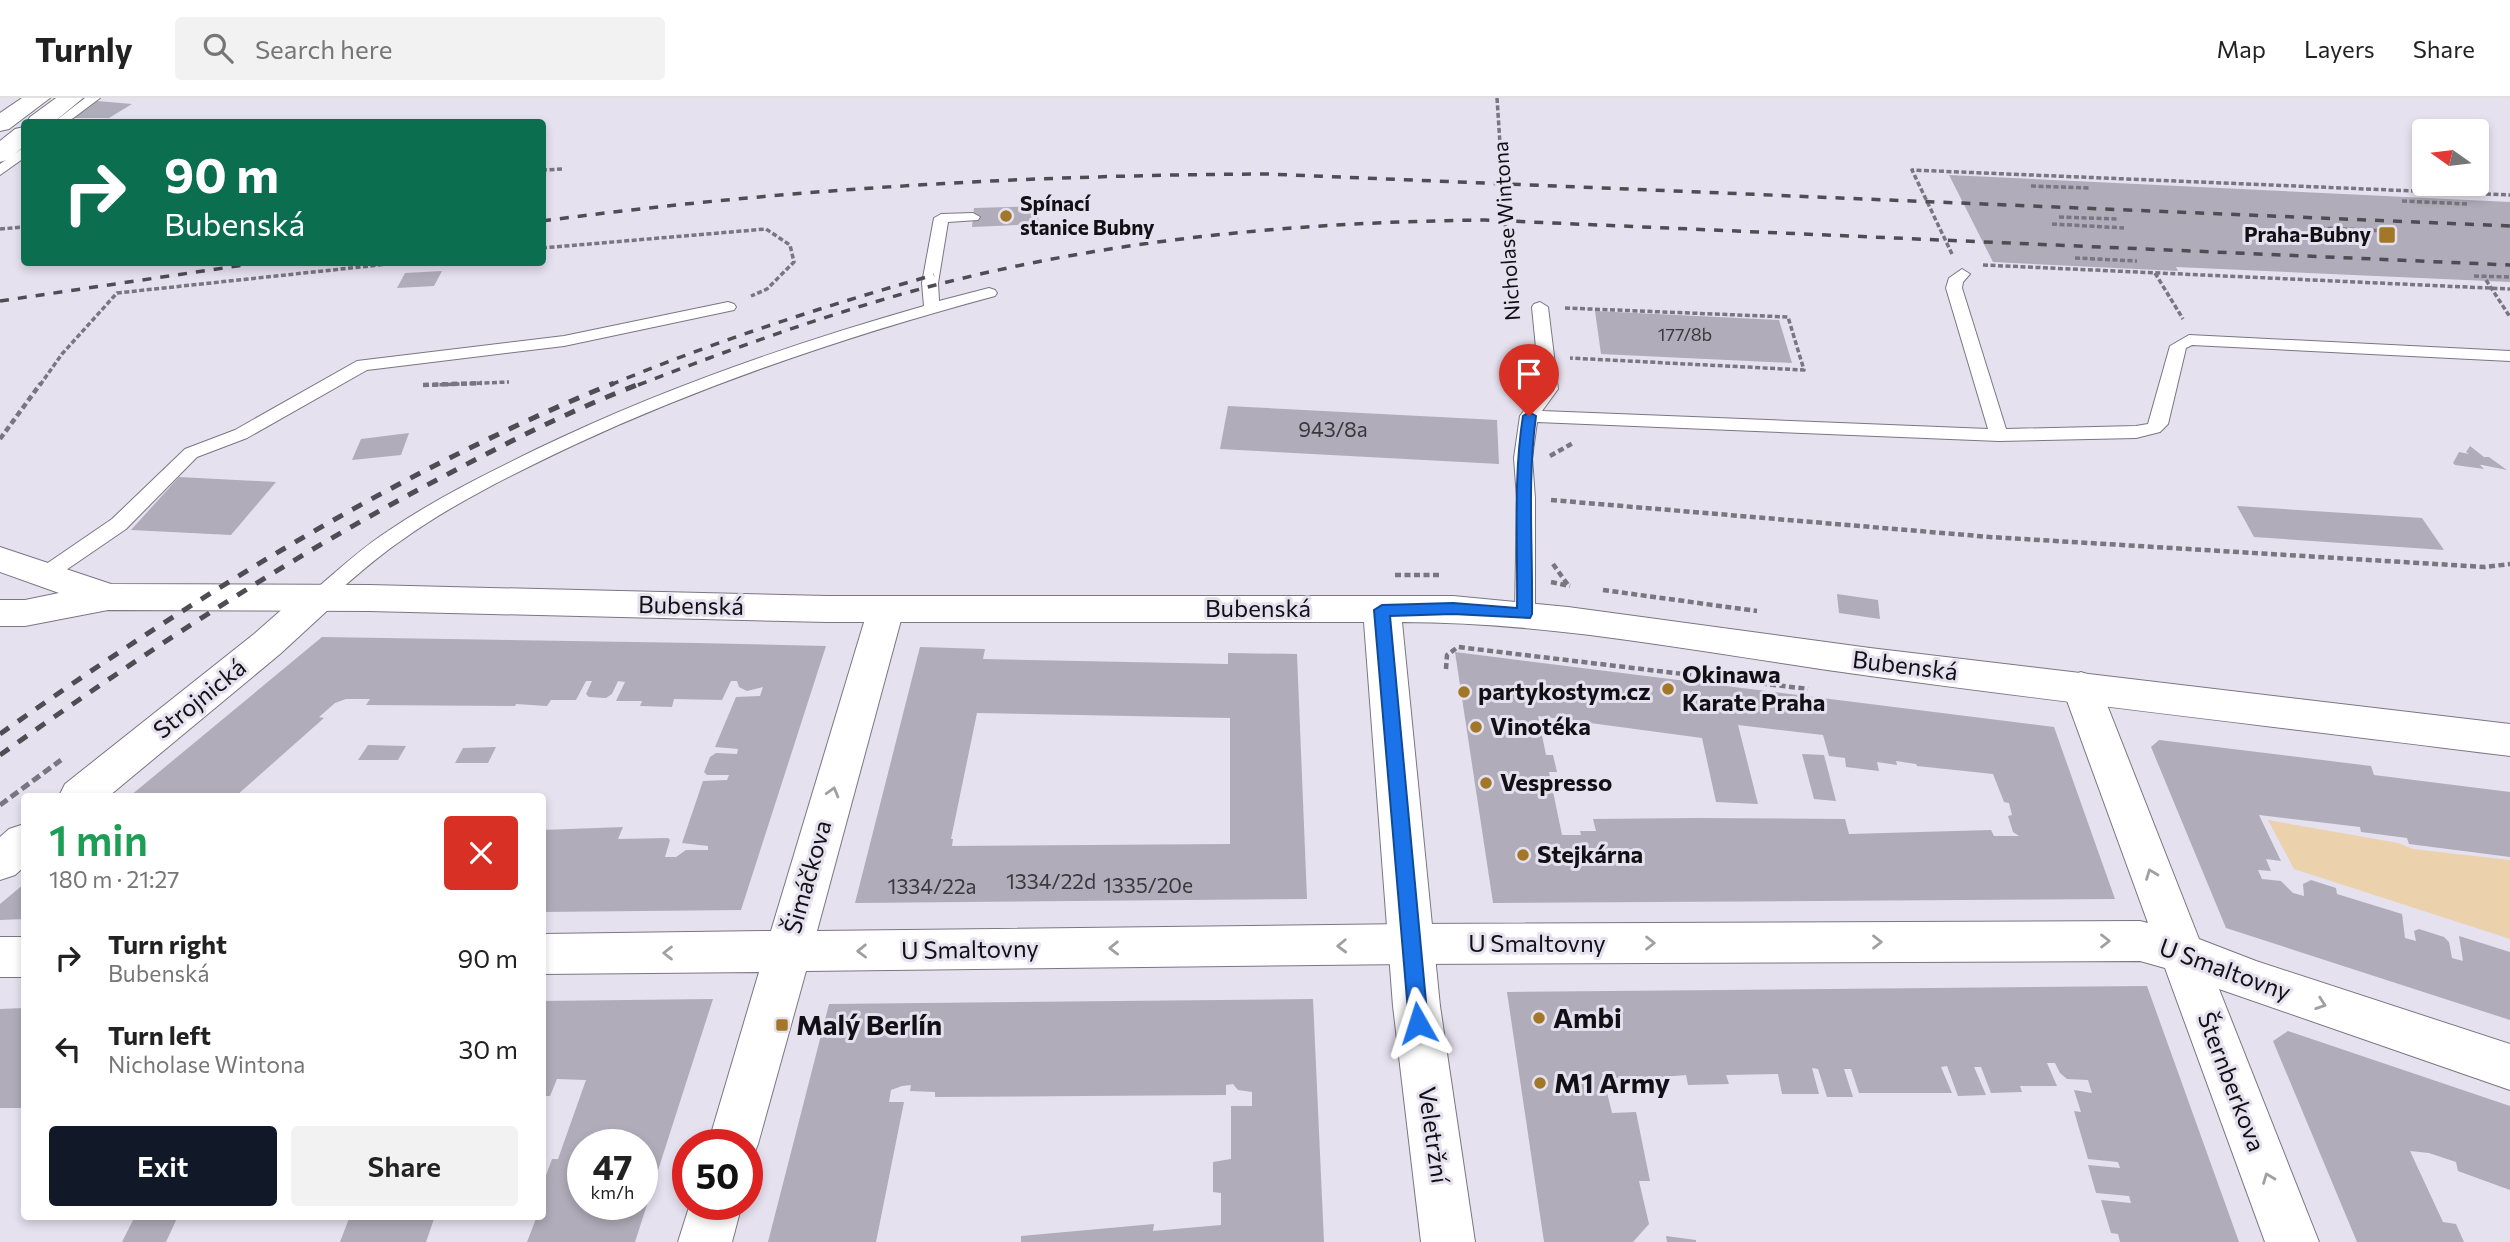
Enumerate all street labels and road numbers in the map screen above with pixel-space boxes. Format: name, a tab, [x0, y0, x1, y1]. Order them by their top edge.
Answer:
street label: Nicholase Wintona	[1487, 140, 1524, 322]
street label: Bubenská	[638, 589, 744, 620]
street label: Bubenská	[1205, 593, 1311, 622]
street label: Bubenská	[1851, 644, 1960, 685]
street label: Strojnická	[147, 652, 251, 744]
street label: Šimáčkova	[777, 817, 837, 937]
street label: U Smaltovny	[1468, 928, 1606, 957]
street label: U Smaltovny	[2156, 931, 2295, 1006]
street label: U Smaltovny	[901, 933, 1039, 964]
street label: Šternberkova	[2193, 1008, 2272, 1155]
street label: Veletržní	[1413, 1085, 1456, 1186]

